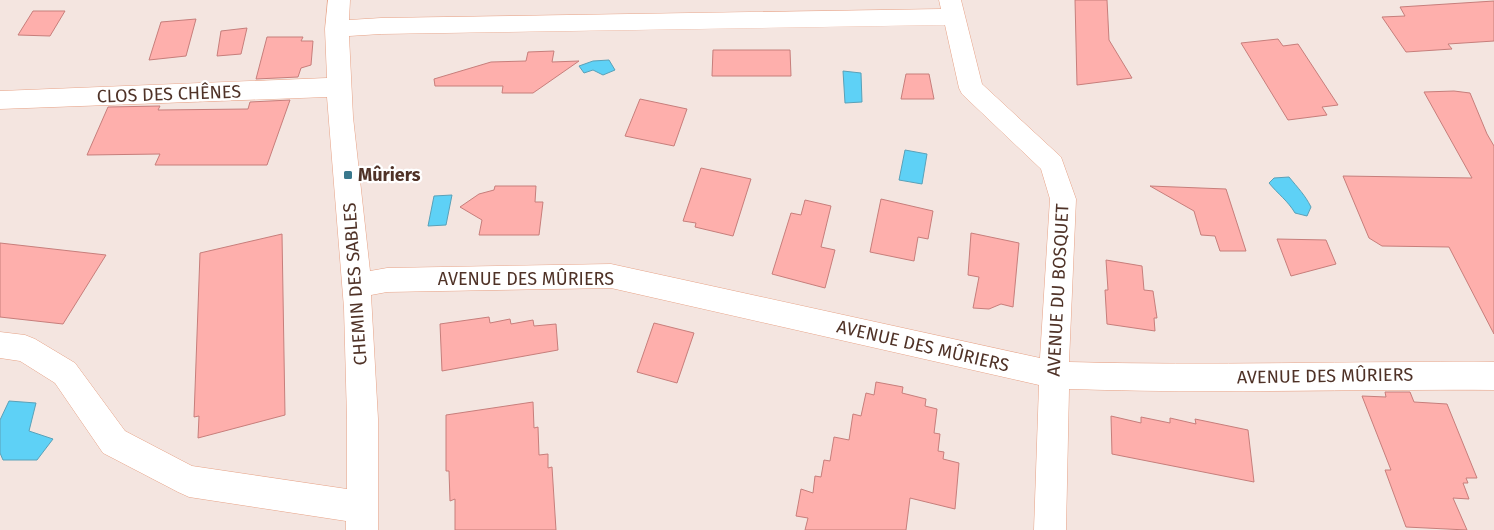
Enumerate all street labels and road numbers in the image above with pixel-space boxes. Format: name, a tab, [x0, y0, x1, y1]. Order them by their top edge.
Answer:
street label: CLOS DES CHÊNES	[96, 80, 242, 108]
street label: CHEMIN DES SABLES	[338, 202, 372, 366]
street label: AVENUE DU BOSQUET	[1042, 202, 1074, 377]
street label: AVENUE DES MÛRIERS	[438, 268, 614, 290]
street label: AVENUE DES MÛRIERS	[835, 315, 1012, 377]
street label: AVENUE DES MÛRIERS	[1237, 363, 1413, 389]

